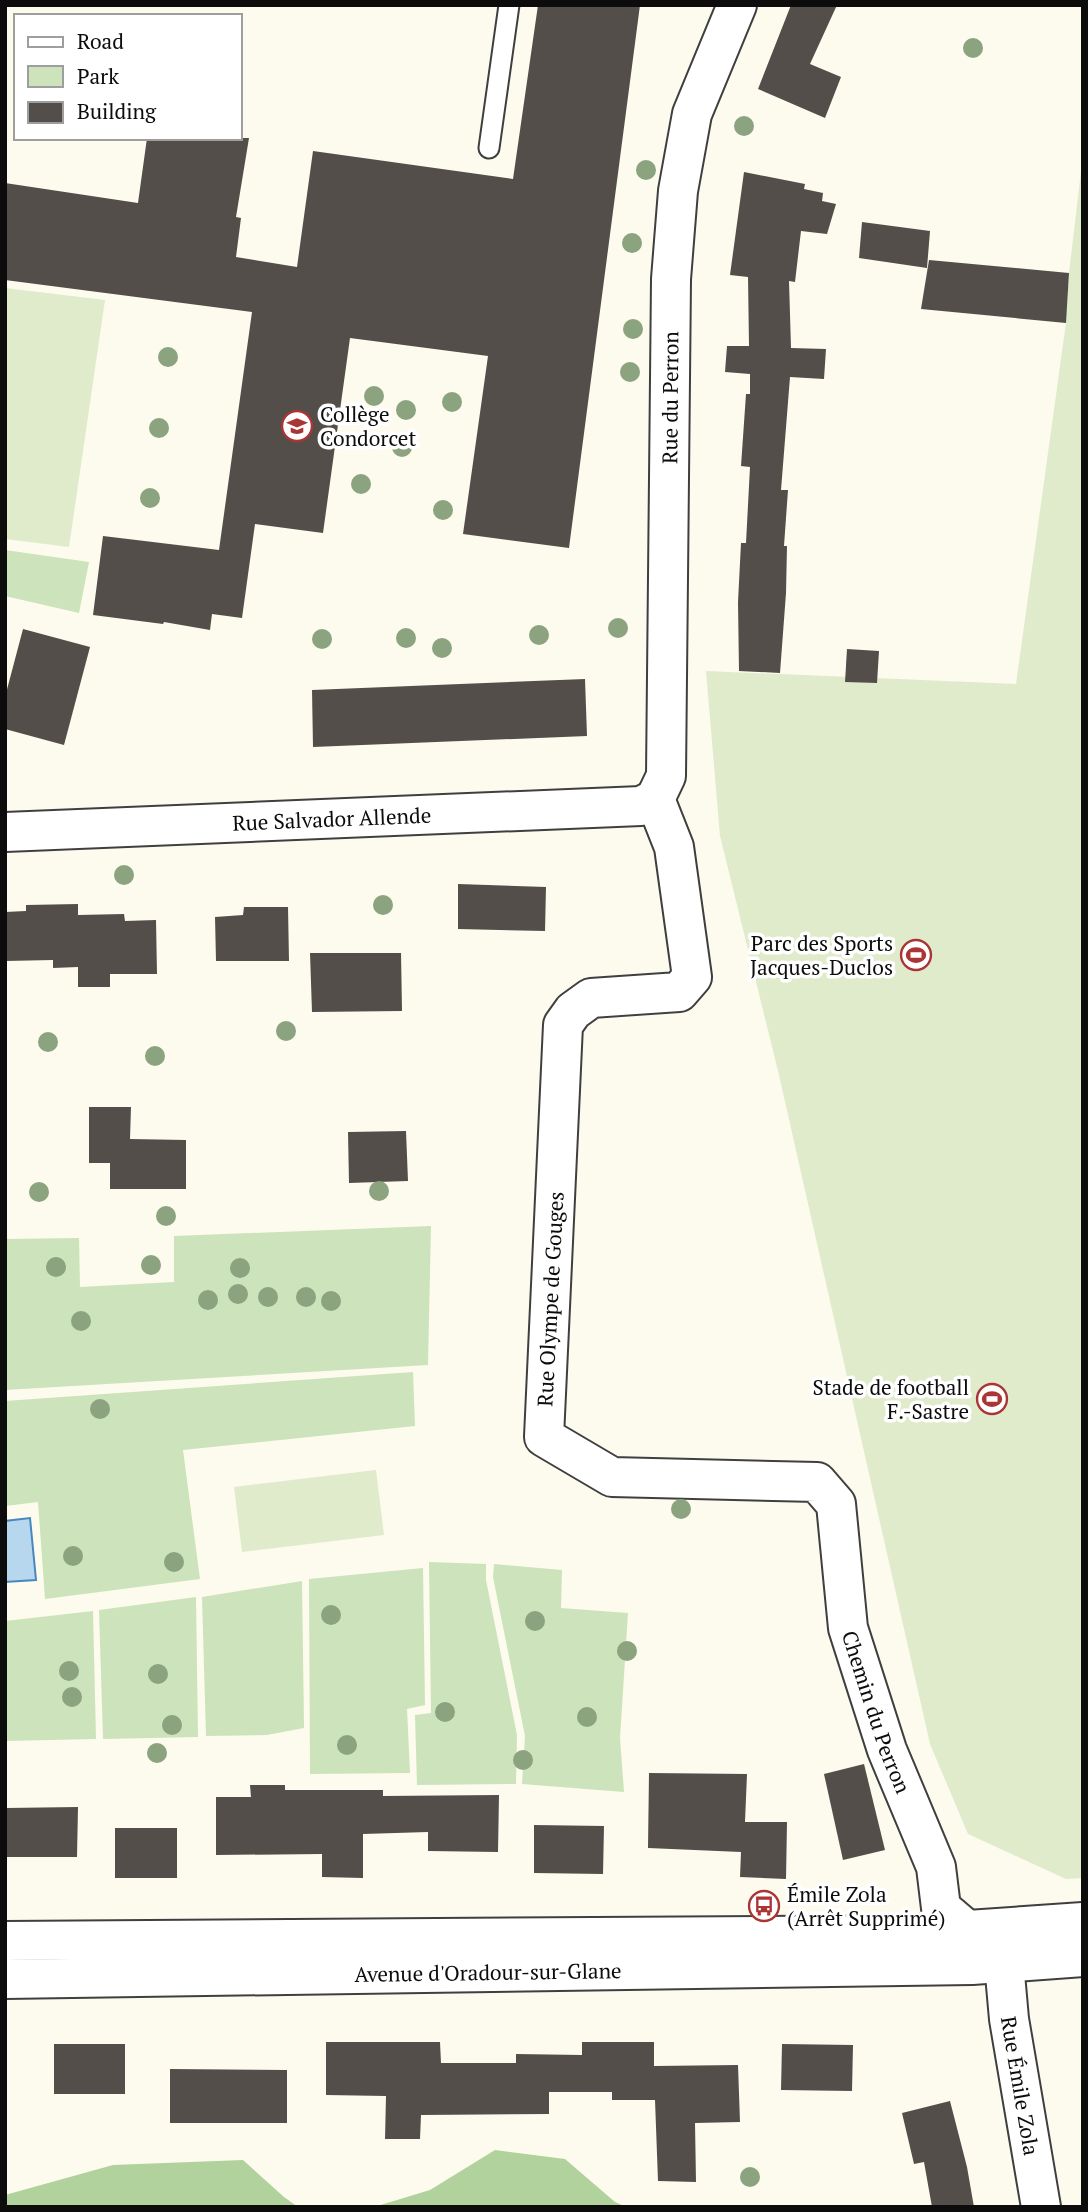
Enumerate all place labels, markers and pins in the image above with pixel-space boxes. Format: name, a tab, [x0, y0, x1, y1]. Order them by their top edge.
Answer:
place label: Collège Condorcet	[320, 400, 416, 452]
school or university icon: Collège Condorcet	[280, 409, 314, 443]
place label: Parc des Sports Jacques-Duclos	[750, 929, 893, 981]
sports icon: Parc des Sports Jacques-Duclos	[899, 938, 933, 972]
place label: Stade de football F.-Sastre	[812, 1373, 969, 1425]
sports icon: Stade de football F.-Sastre	[975, 1382, 1009, 1416]
place label: Émile Zola (Arrêt Supprimé)	[787, 1880, 946, 1932]
bus stop icon: Émile Zola (Arrêt Supprimé)	[747, 1889, 781, 1923]

